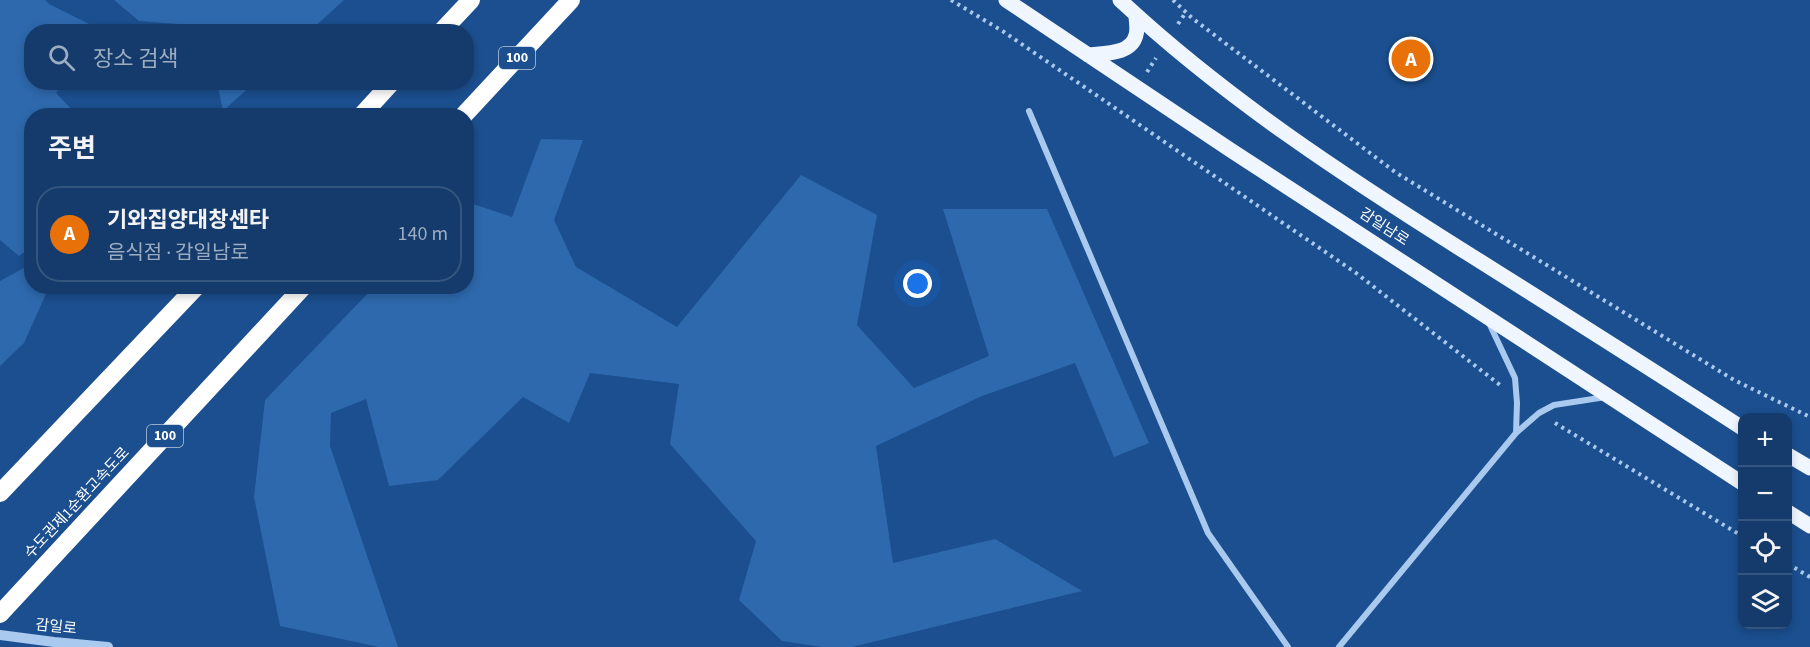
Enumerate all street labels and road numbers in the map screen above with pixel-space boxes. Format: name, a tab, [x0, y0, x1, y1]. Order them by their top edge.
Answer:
road number: 100	[499, 47, 535, 69]
street label: 감일남로	[1355, 203, 1413, 251]
road number: 100	[147, 425, 183, 447]
street label: 수도권제1순환고속도로	[20, 443, 134, 563]
street label: 감일로	[34, 614, 78, 640]

